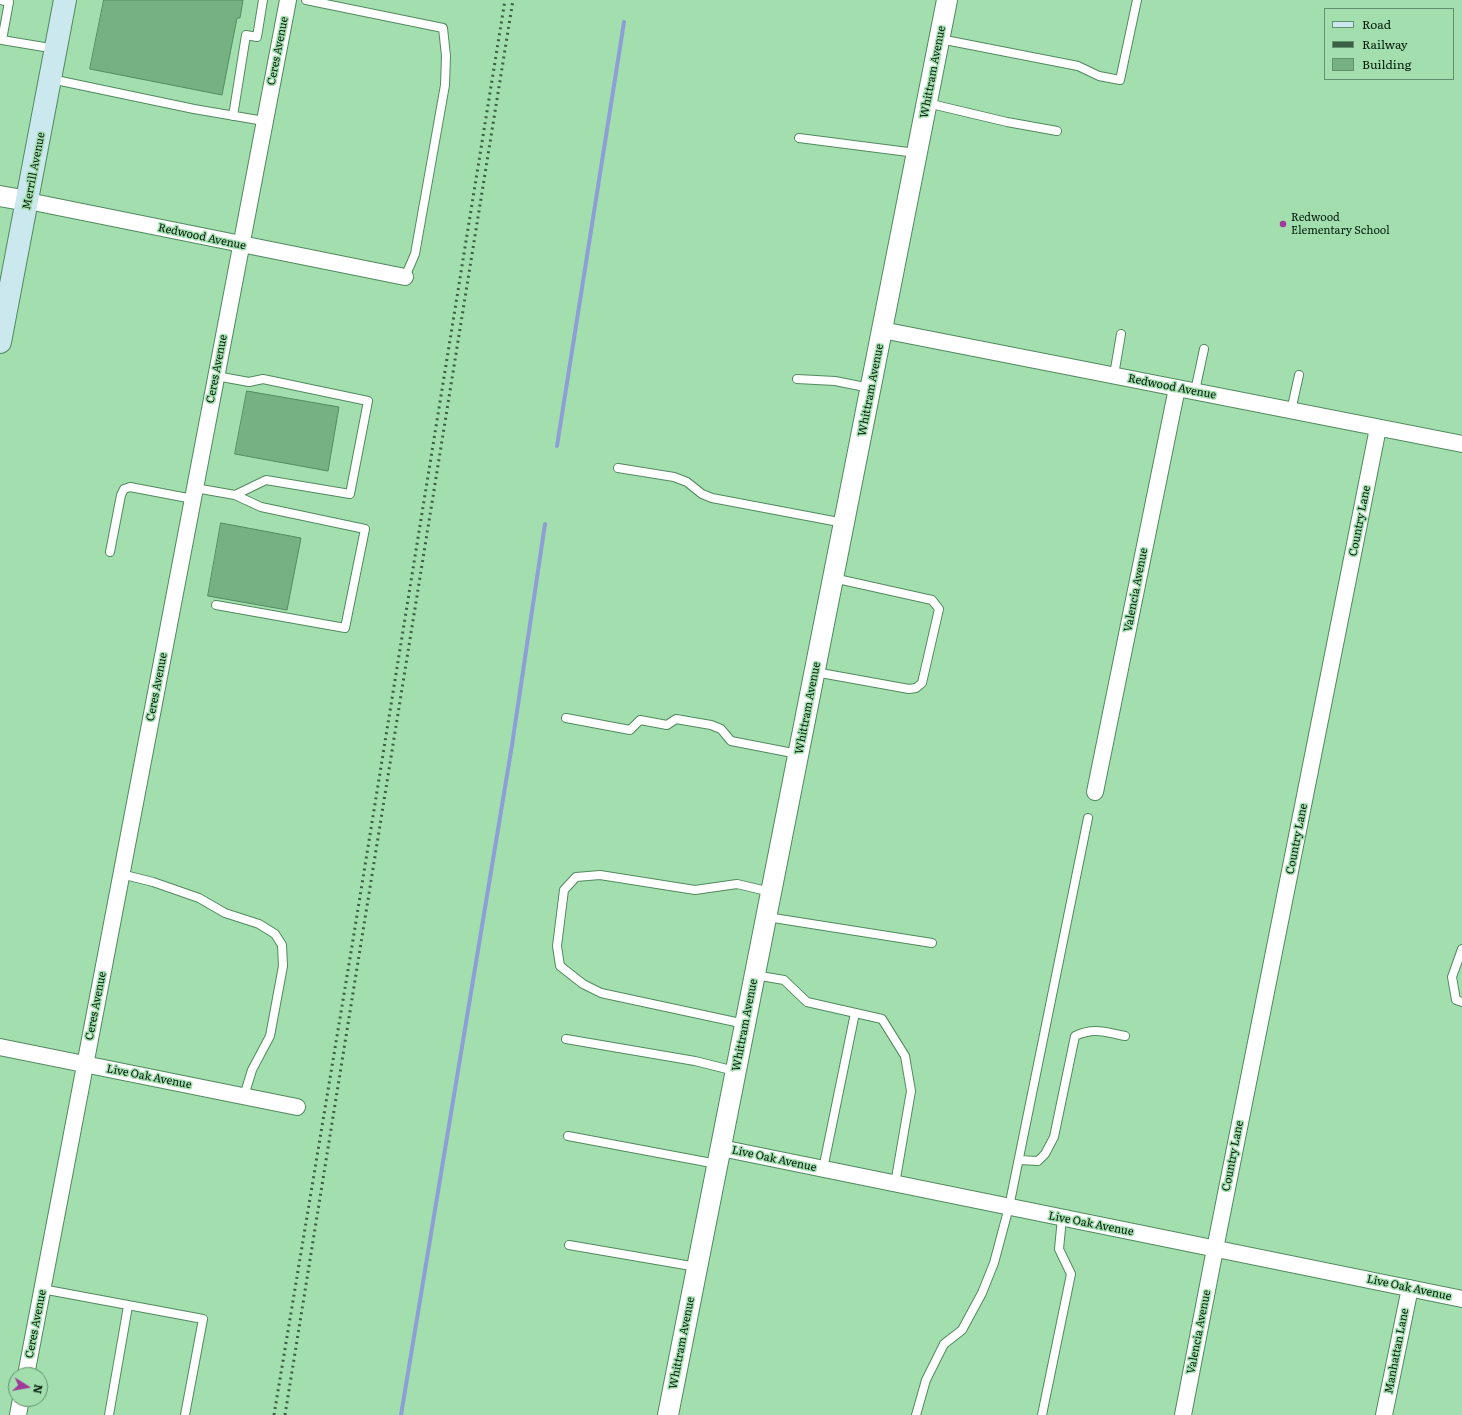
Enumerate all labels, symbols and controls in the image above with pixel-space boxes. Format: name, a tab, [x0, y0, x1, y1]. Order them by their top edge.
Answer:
legend	[1324, 8, 1454, 80]
text: Road	[1362, 15, 1391, 33]
street label: Ceres Avenue	[265, 16, 291, 86]
street label: Whittram Avenue	[918, 25, 948, 119]
text: Railway	[1362, 35, 1408, 53]
text: Building	[1362, 55, 1411, 73]
street label: Merrill Avenue	[20, 131, 48, 211]
place label: Redwood Elementary School	[1291, 211, 1390, 237]
marker: Redwood Elementary School	[1278, 219, 1288, 229]
street label: Redwood Avenue	[157, 221, 247, 253]
street label: Ceres Avenue	[204, 334, 230, 404]
street label: Whittram Avenue	[856, 343, 886, 437]
street label: Redwood Avenue	[1127, 372, 1217, 402]
street label: Country Lane	[1347, 485, 1373, 557]
street label: Valencia Avenue	[1121, 547, 1151, 633]
street label: Ceres Avenue	[144, 652, 170, 722]
street label: Whittram Avenue	[793, 661, 823, 755]
street label: Country Lane	[1284, 803, 1310, 875]
street label: Ceres Avenue	[83, 971, 109, 1041]
street label: Whittram Avenue	[730, 978, 760, 1072]
street label: Live Oak Avenue	[105, 1062, 193, 1092]
street label: Country Lane	[1220, 1120, 1246, 1192]
street label: Live Oak Avenue	[730, 1144, 818, 1174]
street label: Live Oak Avenue	[1047, 1209, 1135, 1239]
street label: Live Oak Avenue	[1365, 1273, 1453, 1303]
street label: Ceres Avenue	[23, 1289, 49, 1359]
street label: Valencia Avenue	[1184, 1289, 1214, 1375]
street label: Whittram Avenue	[667, 1296, 697, 1390]
street label: Manhattan Lane	[1382, 1307, 1412, 1395]
north arrow	[8, 1367, 48, 1407]
text: N	[30, 1383, 48, 1395]

